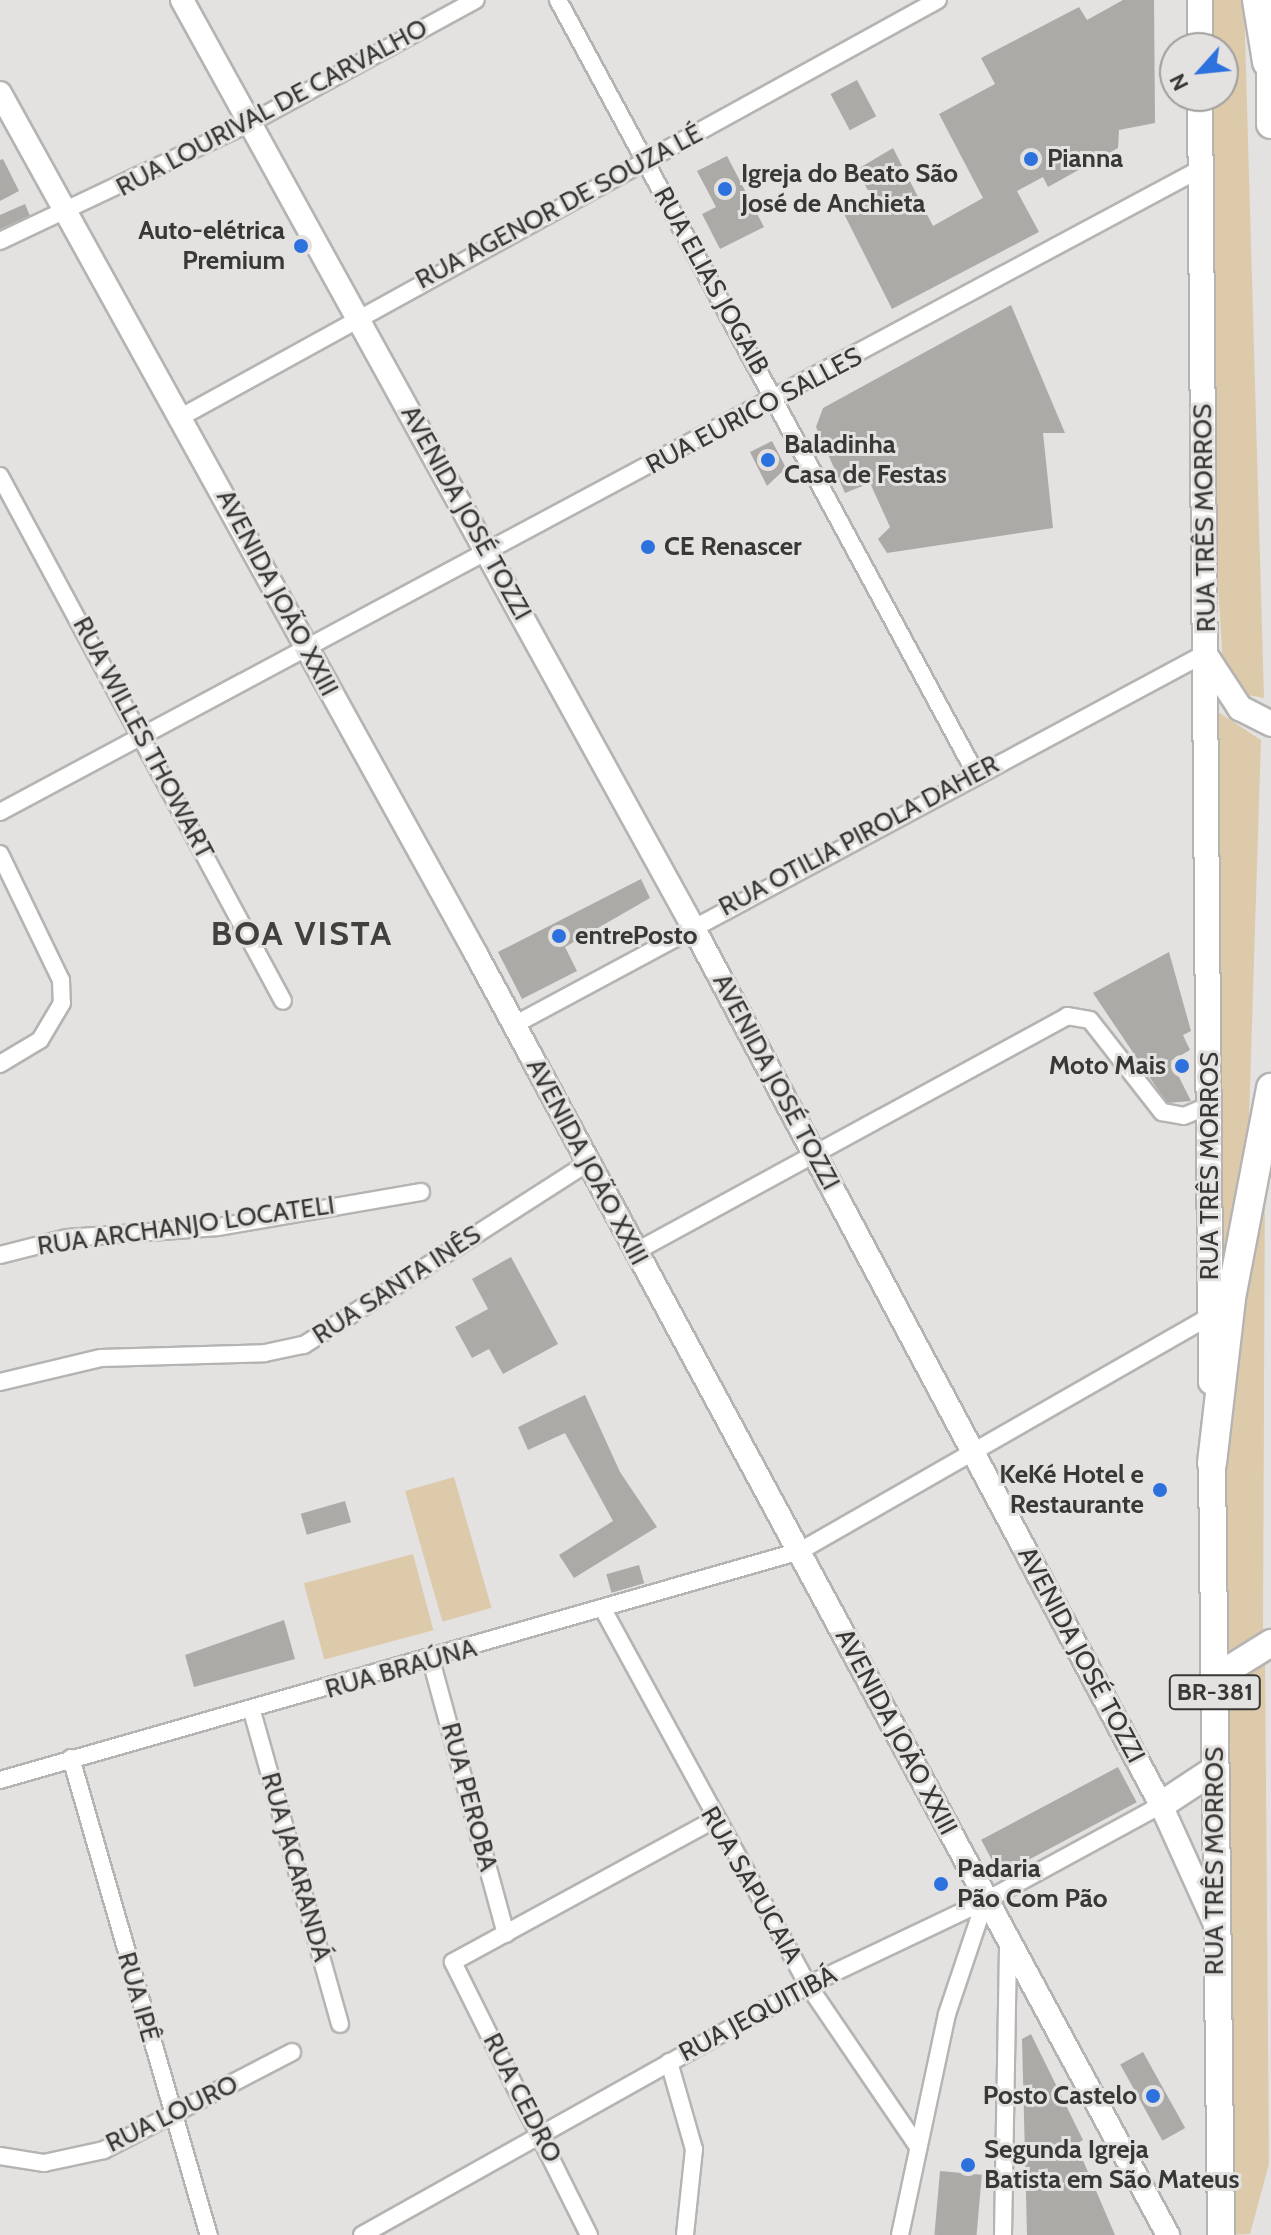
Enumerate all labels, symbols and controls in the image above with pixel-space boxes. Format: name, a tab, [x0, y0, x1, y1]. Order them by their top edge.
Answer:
street label: RUA LOURIVAL DE CARVALHO	[111, 13, 433, 203]
north arrow	[1159, 32, 1239, 112]
text: N	[1163, 69, 1195, 95]
street label: RUA AGENOR DE SOUZA LÉ	[410, 118, 708, 296]
place label: Pianna	[1047, 143, 1123, 175]
marker: Pianna	[1022, 150, 1040, 168]
place label: Igreja do Beato São José de Anchieta	[741, 158, 958, 220]
marker: Igreja do Beato São José de Anchieta	[716, 180, 734, 198]
street label: RUA ELIAS JOGAIB	[647, 182, 775, 380]
place label: Auto-elétrica Premium	[138, 215, 285, 276]
marker: Auto-elétrica Premium	[292, 237, 310, 255]
street label: RUA EURICO SALLES	[641, 341, 867, 481]
street label: AVENIDA JOSÉ TOZZI	[394, 400, 538, 626]
street label: RUA TRÊS MORROS	[1187, 404, 1223, 632]
place label: Baladinha Casa de Festas	[784, 429, 947, 490]
marker: Baladinha Casa de Festas	[759, 451, 777, 469]
street label: AVENIDA JOÃO XXIII	[209, 485, 345, 701]
place label: CE Renascer	[664, 531, 802, 563]
marker: CE Renascer	[639, 538, 657, 556]
street label: RUA WILLES THOWART	[66, 612, 220, 864]
street label: RUA OTILIA PIROLA DAHER	[714, 749, 1004, 923]
district label: BOA VISTA	[211, 914, 393, 954]
place label: entrePosto	[575, 920, 698, 952]
marker: entrePosto	[550, 927, 568, 945]
street label: AVENIDA JOSÉ TOZZI	[706, 969, 846, 1195]
place label: Moto Mais	[1049, 1050, 1166, 1082]
street label: RUA TRÊS MORROS	[1194, 1052, 1226, 1280]
street label: AVENIDA JOÃO XXIII	[519, 1054, 655, 1270]
marker: Moto Mais	[1173, 1057, 1191, 1075]
street label: RUA ARCHANJO LOCATELI	[35, 1190, 337, 1262]
street label: RUA SANTA INÊS	[307, 1219, 487, 1351]
place label: KeKé Hotel e Restaurante	[999, 1459, 1144, 1520]
marker: KeKé Hotel e Restaurante	[1151, 1481, 1169, 1499]
street label: AVENIDA JOSÉ TOZZI	[1011, 1542, 1151, 1768]
street label: AVENIDA JOÃO XXIII	[828, 1624, 964, 1840]
street label: RUA BRAÚNA	[322, 1633, 480, 1705]
road number: BR-381	[1167, 1672, 1263, 1712]
street label: RUA PEROBA	[434, 1719, 504, 1875]
street label: RUA TRÊS MORROS	[1199, 1747, 1231, 1975]
street label: RUA JACARANDÁ	[254, 1769, 338, 1965]
street label: RUA SAPUCAIA	[694, 1801, 808, 1969]
place label: Padaria Pão Com Pão	[957, 1853, 1108, 1914]
marker: Padaria Pão Com Pão	[932, 1875, 950, 1893]
street label: RUA IPÊ	[110, 1949, 166, 2045]
street label: RUA JEQUITIBÁ	[674, 1959, 842, 2069]
street label: RUA CEDRO	[476, 2028, 568, 2168]
street label: RUA LOURO	[101, 2069, 243, 2159]
place label: Posto Castelo	[983, 2080, 1137, 2112]
marker: Posto Castelo	[1144, 2087, 1162, 2105]
place label: Segunda Igreja Batista em São Mateus	[984, 2134, 1239, 2196]
marker: Segunda Igreja Batista em São Mateus	[959, 2156, 977, 2174]

